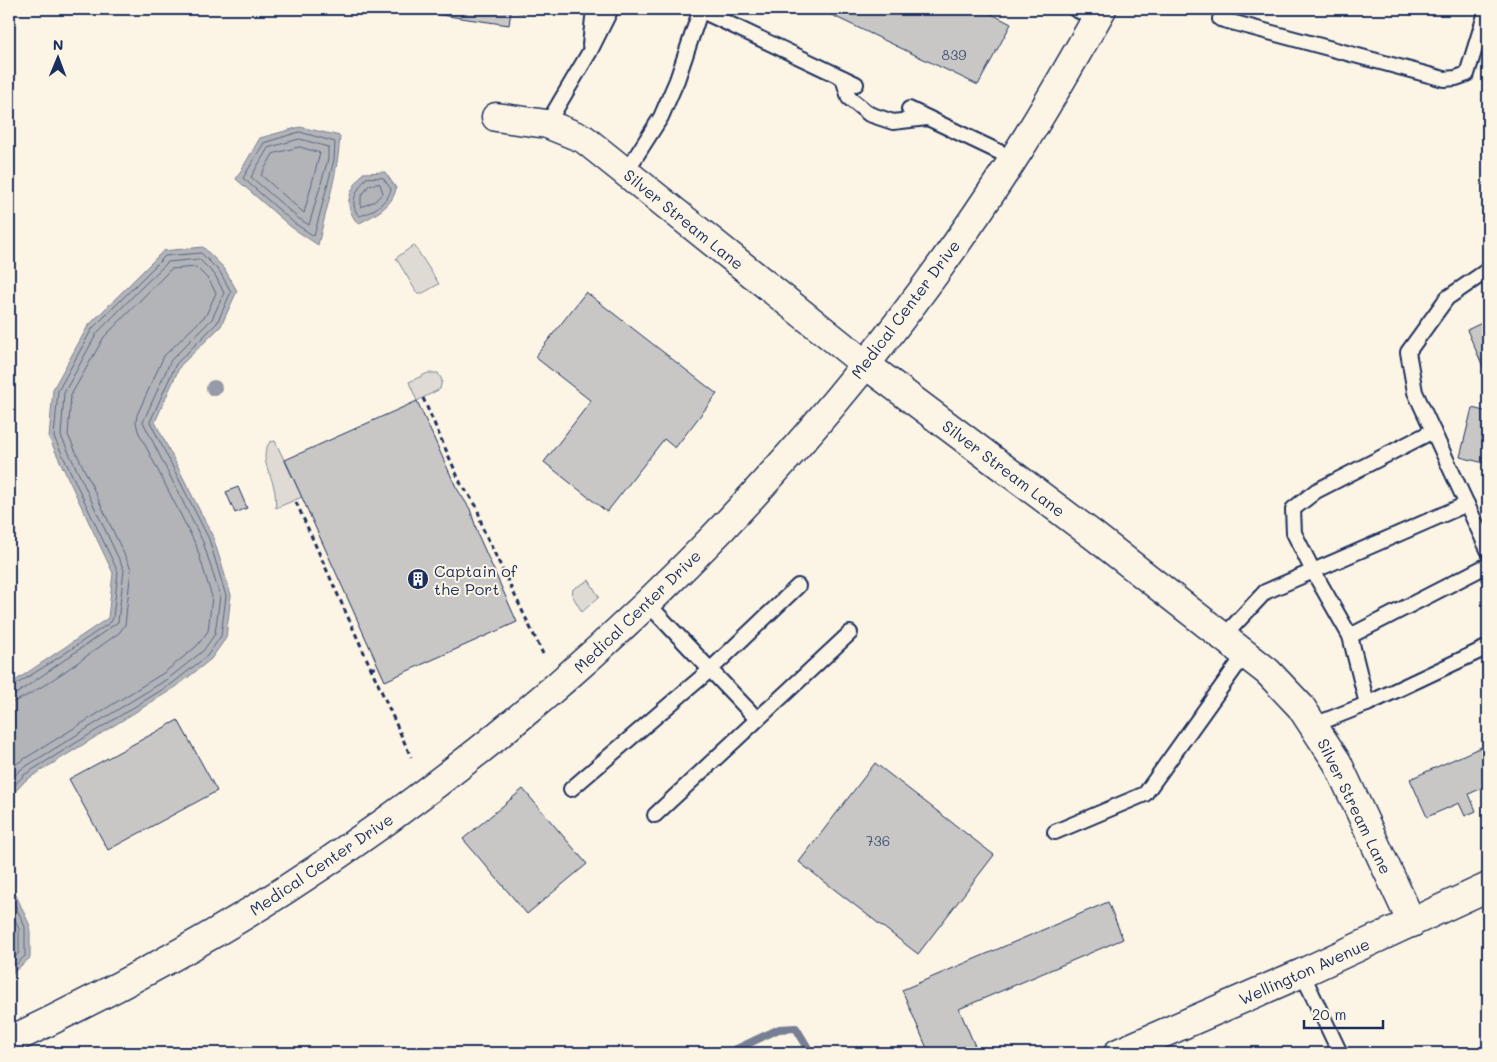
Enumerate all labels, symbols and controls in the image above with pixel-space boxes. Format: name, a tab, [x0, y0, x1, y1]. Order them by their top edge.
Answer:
north arrow	[32, 32, 82, 82]
text: N	[53, 35, 64, 54]
house number: 839	[942, 45, 966, 64]
street label: Silver Stream Lane	[620, 164, 748, 274]
street label: Medical Center Drive	[846, 235, 964, 383]
street label: Silver Stream Lane	[938, 415, 1070, 521]
street label: Medical Center Drive	[569, 545, 705, 677]
place label: Captain of the Port	[434, 560, 518, 599]
building icon: Captain of the Port	[406, 567, 430, 591]
street label: Silver Stream Lane	[1313, 735, 1397, 877]
street label: Medical Center Drive	[245, 808, 397, 920]
house number: 736	[866, 831, 890, 850]
street label: Wellington Avenue	[1235, 933, 1373, 1009]
scale bar	[1304, 997, 1383, 1029]
text: 20 m	[1312, 1004, 1346, 1024]

